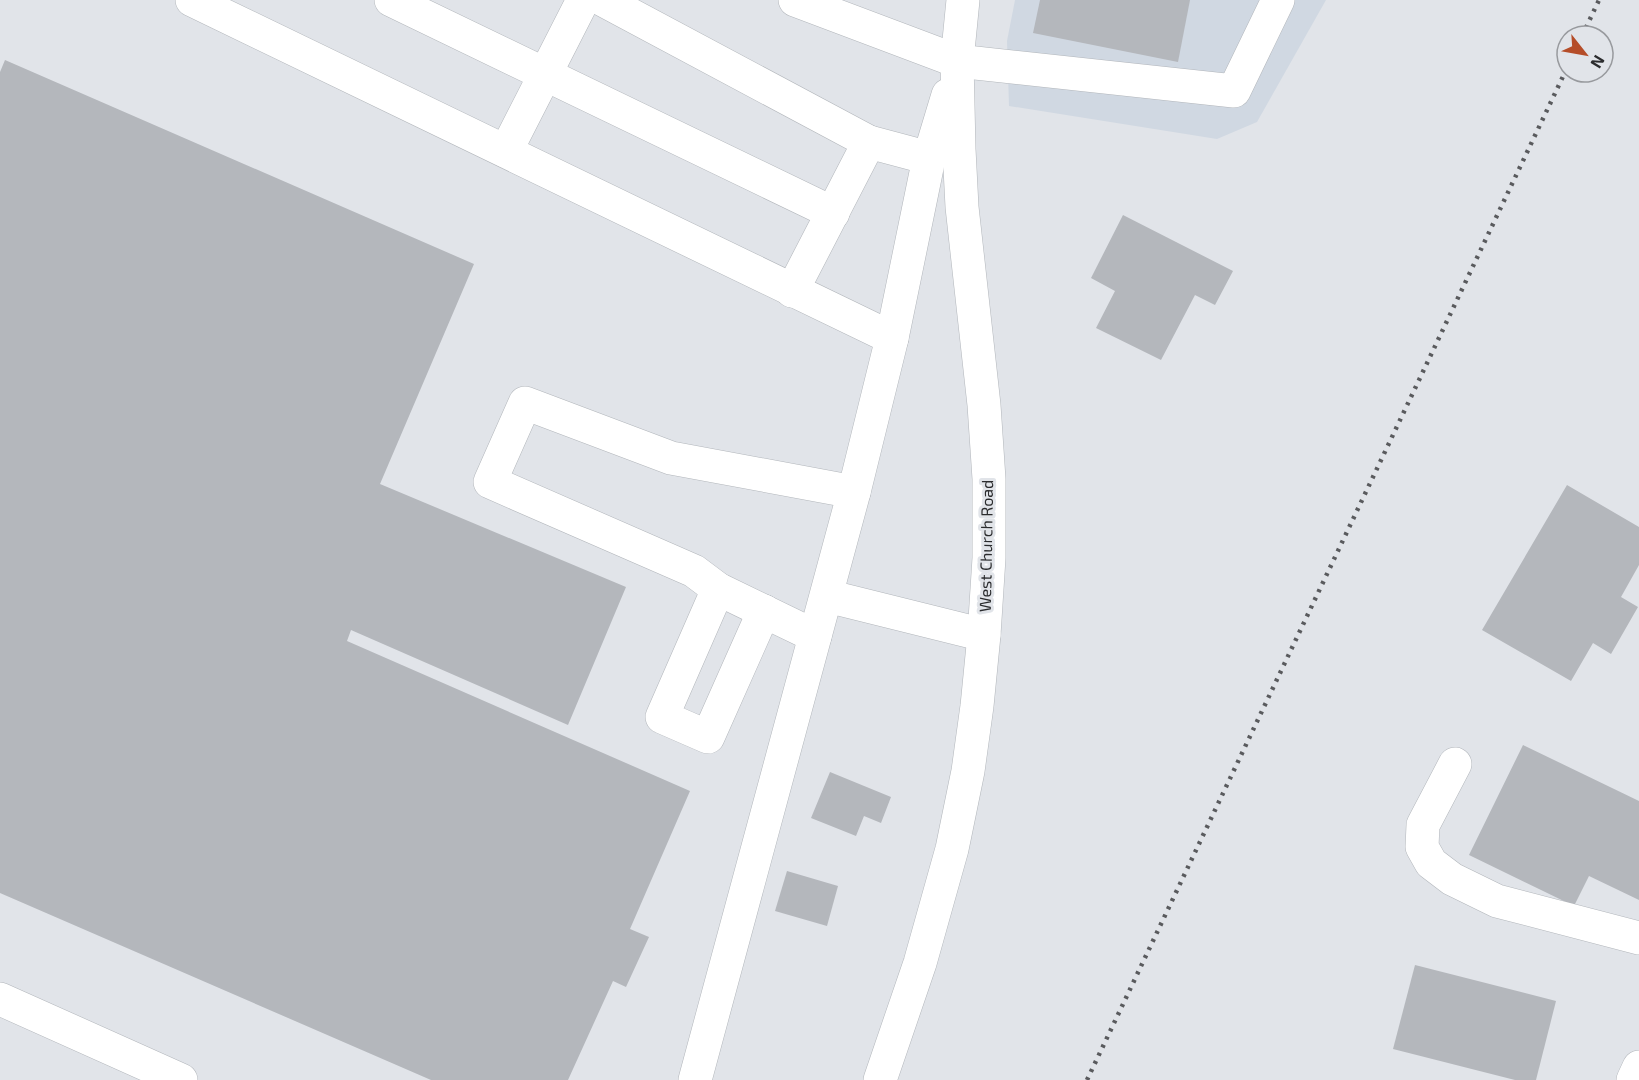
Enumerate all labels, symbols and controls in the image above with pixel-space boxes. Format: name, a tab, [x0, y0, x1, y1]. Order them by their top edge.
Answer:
north arrow	[1555, 24, 1615, 84]
text: N	[1587, 52, 1609, 72]
street label: West Church Road	[975, 480, 996, 612]

